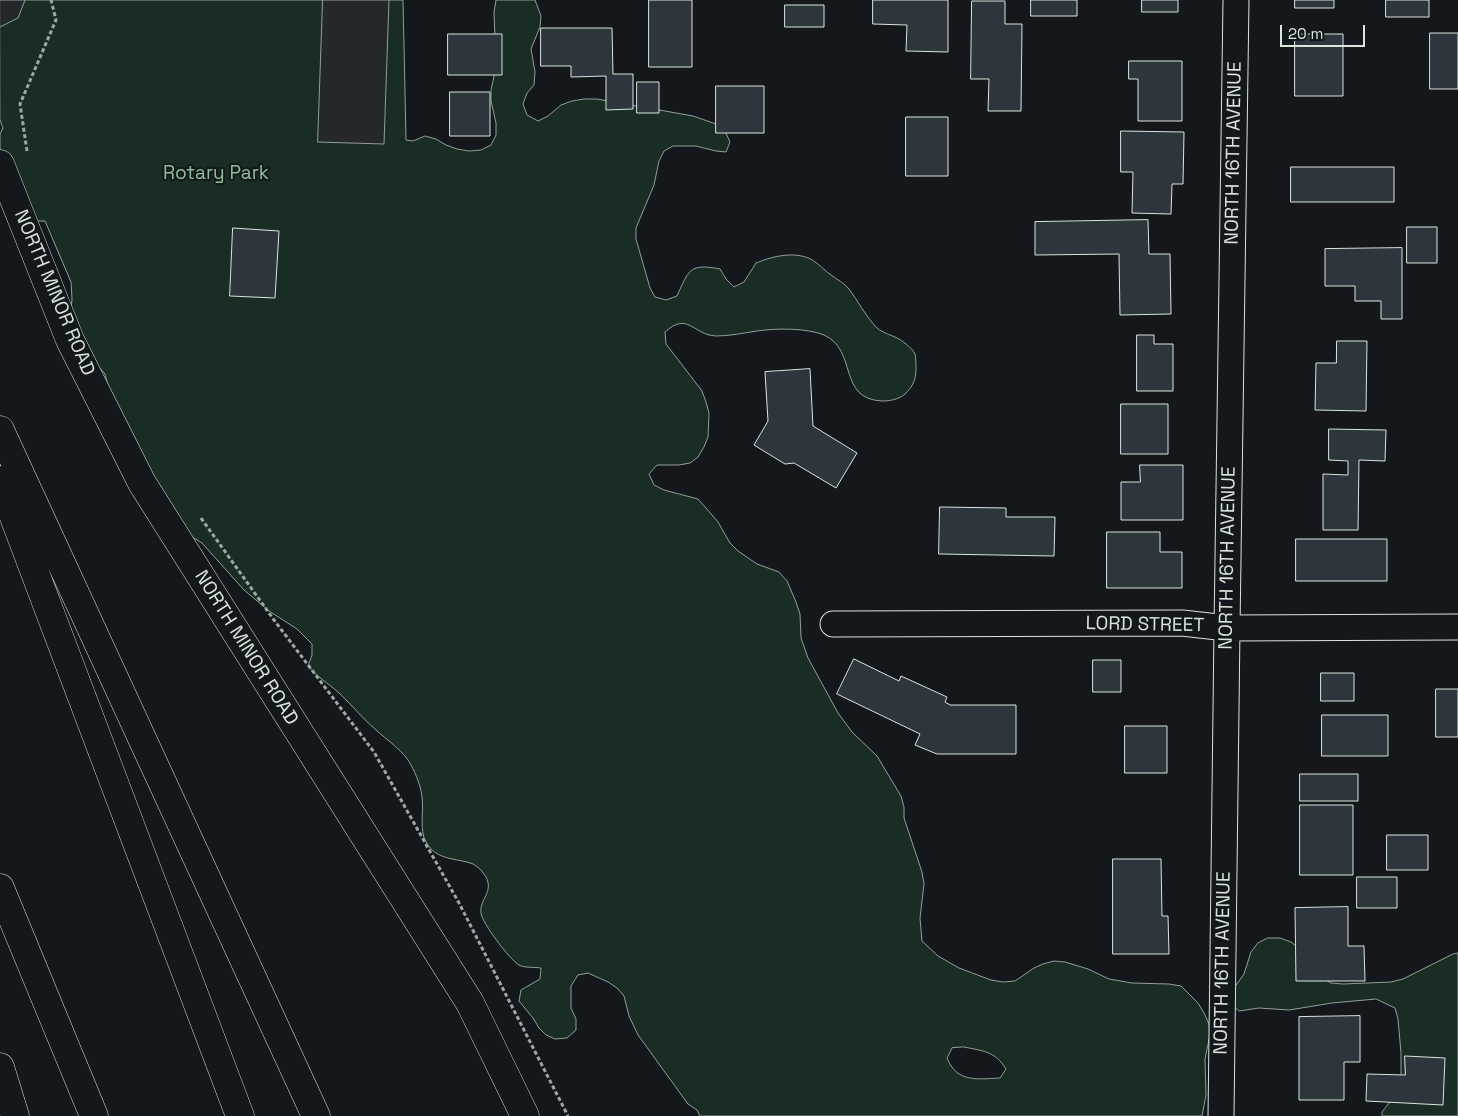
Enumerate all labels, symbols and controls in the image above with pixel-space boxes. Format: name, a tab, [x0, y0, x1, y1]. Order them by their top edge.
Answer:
scale bar	[1283, 15, 1368, 47]
text: 20 m	[1288, 24, 1323, 43]
street label: NORTH 16TH AVENUE	[1221, 61, 1247, 245]
park label: Rotary Park	[163, 163, 269, 185]
street label: NORTH MINOR ROAD	[9, 207, 99, 379]
street label: NORTH 16TH AVENUE	[1215, 466, 1241, 650]
street label: NORTH MINOR ROAD	[189, 566, 303, 730]
street label: LORD STREET	[1085, 613, 1205, 637]
street label: NORTH 16TH AVENUE	[1210, 871, 1236, 1055]

